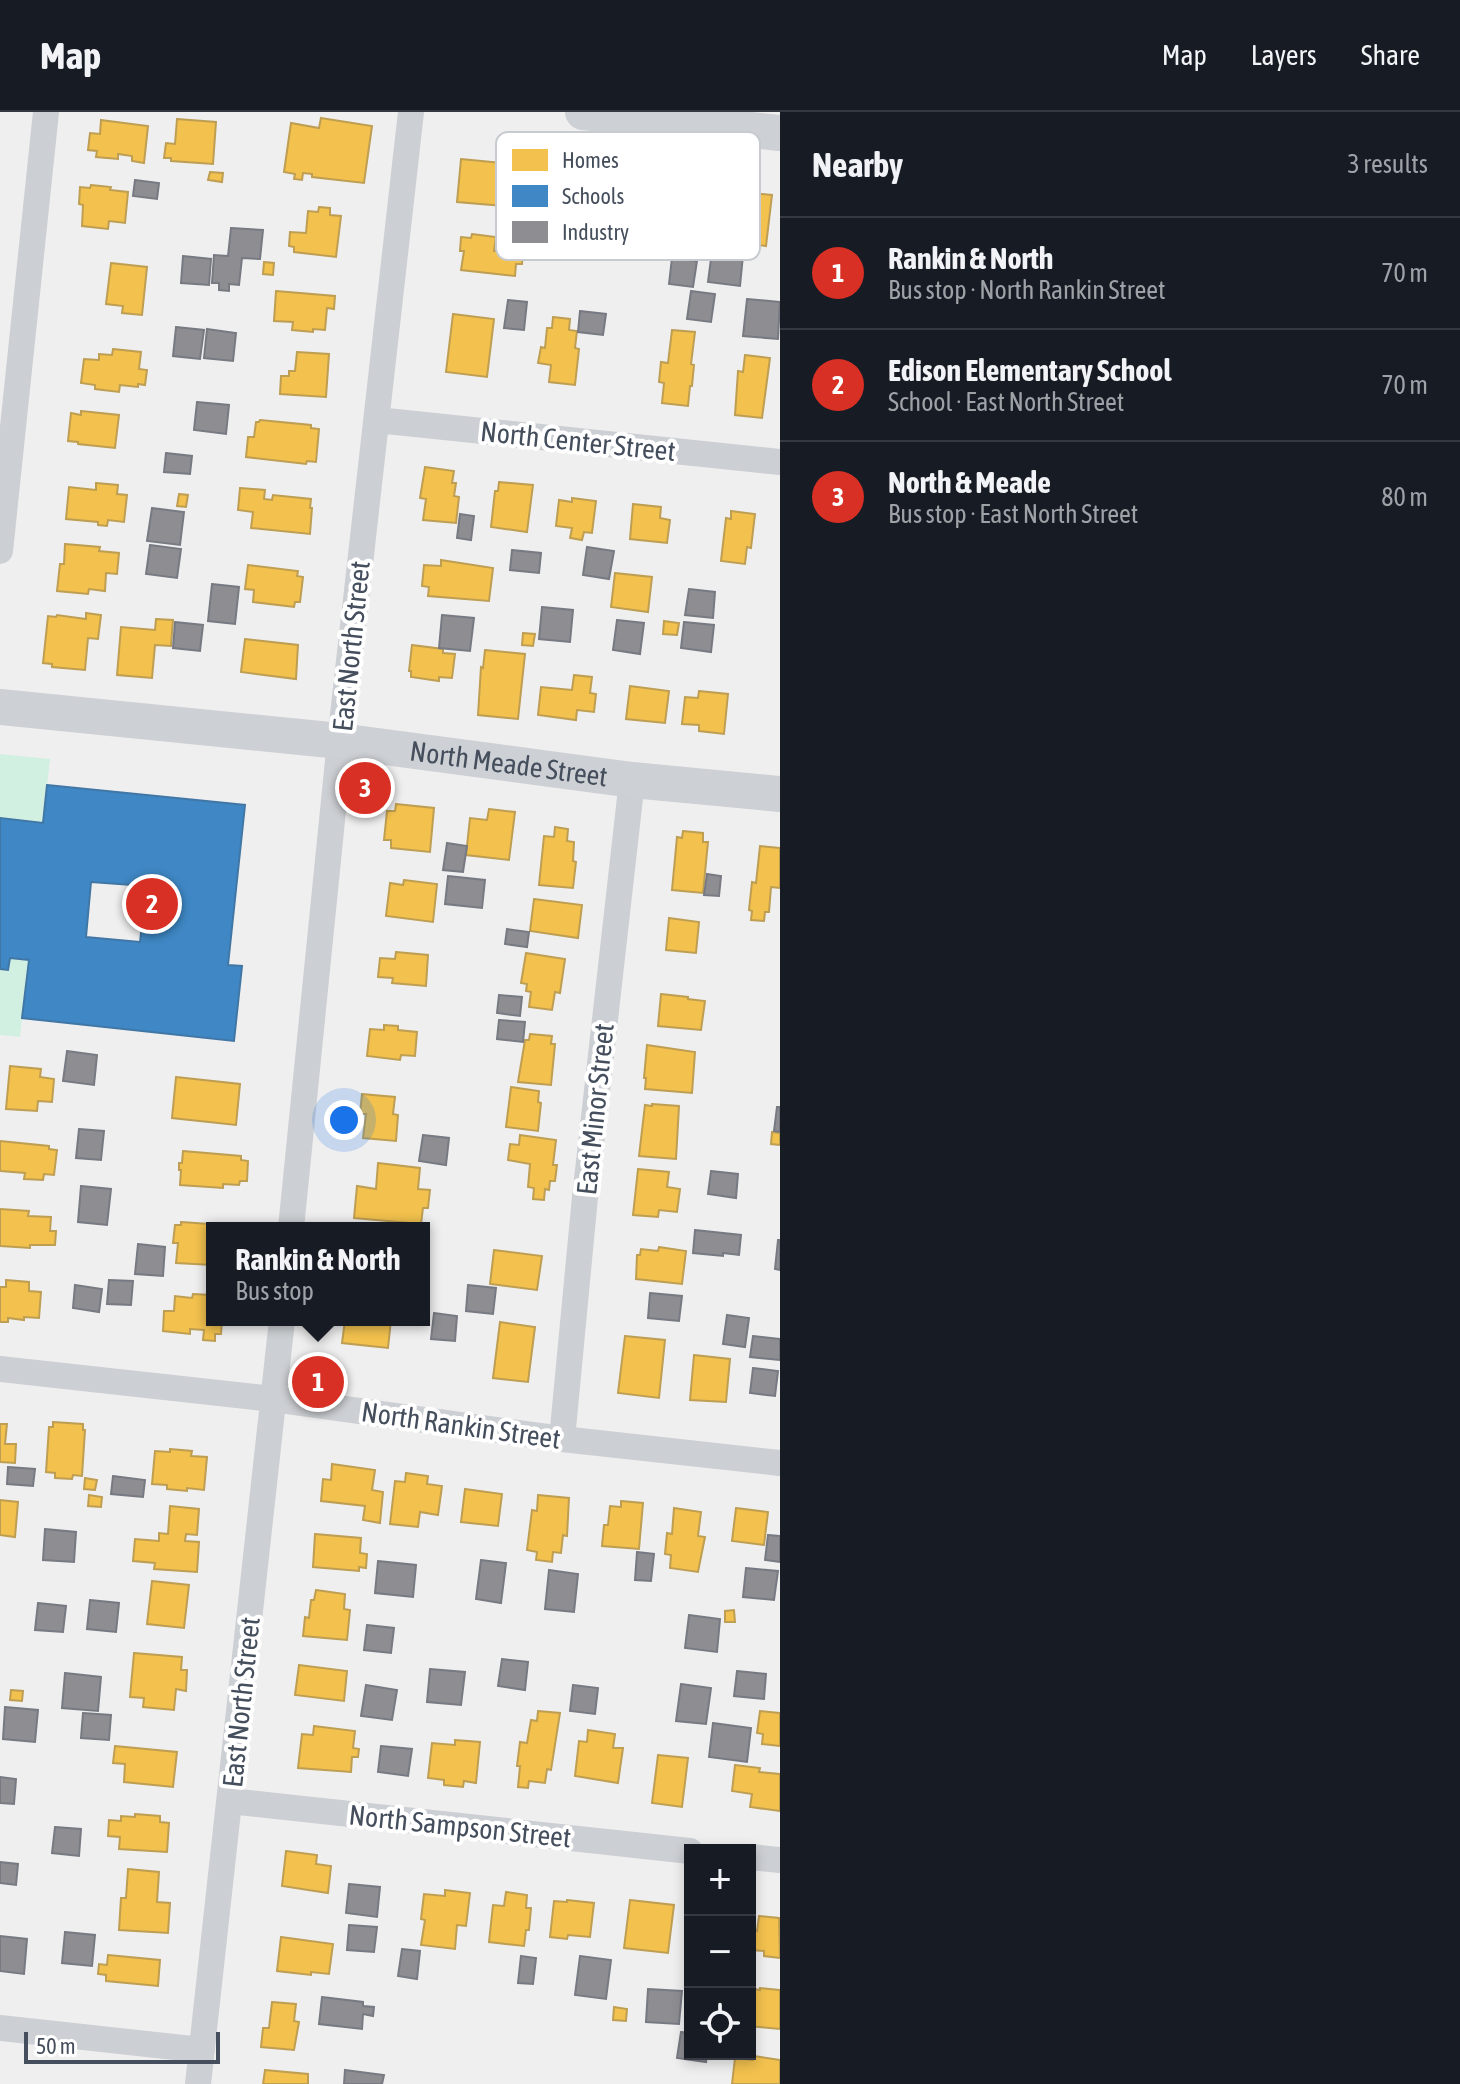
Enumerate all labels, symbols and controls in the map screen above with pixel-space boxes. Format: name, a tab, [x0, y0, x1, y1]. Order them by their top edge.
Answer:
text: Map	[40, 34, 101, 77]
text: Map	[1162, 39, 1207, 71]
text: Layers	[1251, 39, 1317, 71]
text: Share	[1361, 39, 1420, 71]
legend	[496, 132, 760, 260]
text: Nearby	[812, 145, 903, 184]
text: Homes	[562, 147, 619, 173]
text: 3 results	[1347, 149, 1428, 179]
text: Schools	[562, 183, 625, 209]
text: Industry	[562, 219, 629, 245]
text: Rankin & North	[888, 241, 1053, 275]
text: 1	[832, 258, 844, 288]
text: 70 m	[1381, 258, 1428, 288]
text: Bus stop · North Rankin Street	[888, 275, 1165, 305]
text: Edison Elementary School	[888, 353, 1171, 387]
text: 2	[832, 370, 844, 400]
text: 70 m	[1381, 370, 1428, 400]
text: School · East North Street	[888, 387, 1124, 417]
street label: North Center Street	[479, 415, 677, 467]
text: North & Meade	[888, 465, 1051, 499]
text: 3	[832, 482, 844, 512]
text: 80 m	[1381, 482, 1428, 512]
text: Bus stop · East North Street	[888, 499, 1138, 529]
street label: East North Street	[326, 559, 376, 733]
street label: North Meade Street	[408, 735, 610, 793]
pin: 3	[339, 758, 391, 818]
pin: 2	[126, 874, 178, 934]
street label: East Minor Street	[570, 1022, 620, 1196]
your location	[324, 1100, 364, 1140]
popup	[206, 1222, 430, 1326]
text: Rankin & North	[235, 1242, 401, 1276]
text: Bus stop	[235, 1276, 314, 1306]
pin: 1	[292, 1352, 344, 1412]
street label: North Rankin Street	[359, 1395, 563, 1455]
street label: East North Street	[216, 1615, 266, 1789]
street label: North Sampson Street	[347, 1798, 573, 1854]
map controls	[684, 1844, 756, 2060]
button: +	[684, 1844, 756, 1916]
button: −	[684, 1916, 756, 1988]
button: locate	[684, 1988, 756, 2060]
scale bar	[24, 2028, 220, 2064]
text: 50 m	[36, 2033, 76, 2059]

